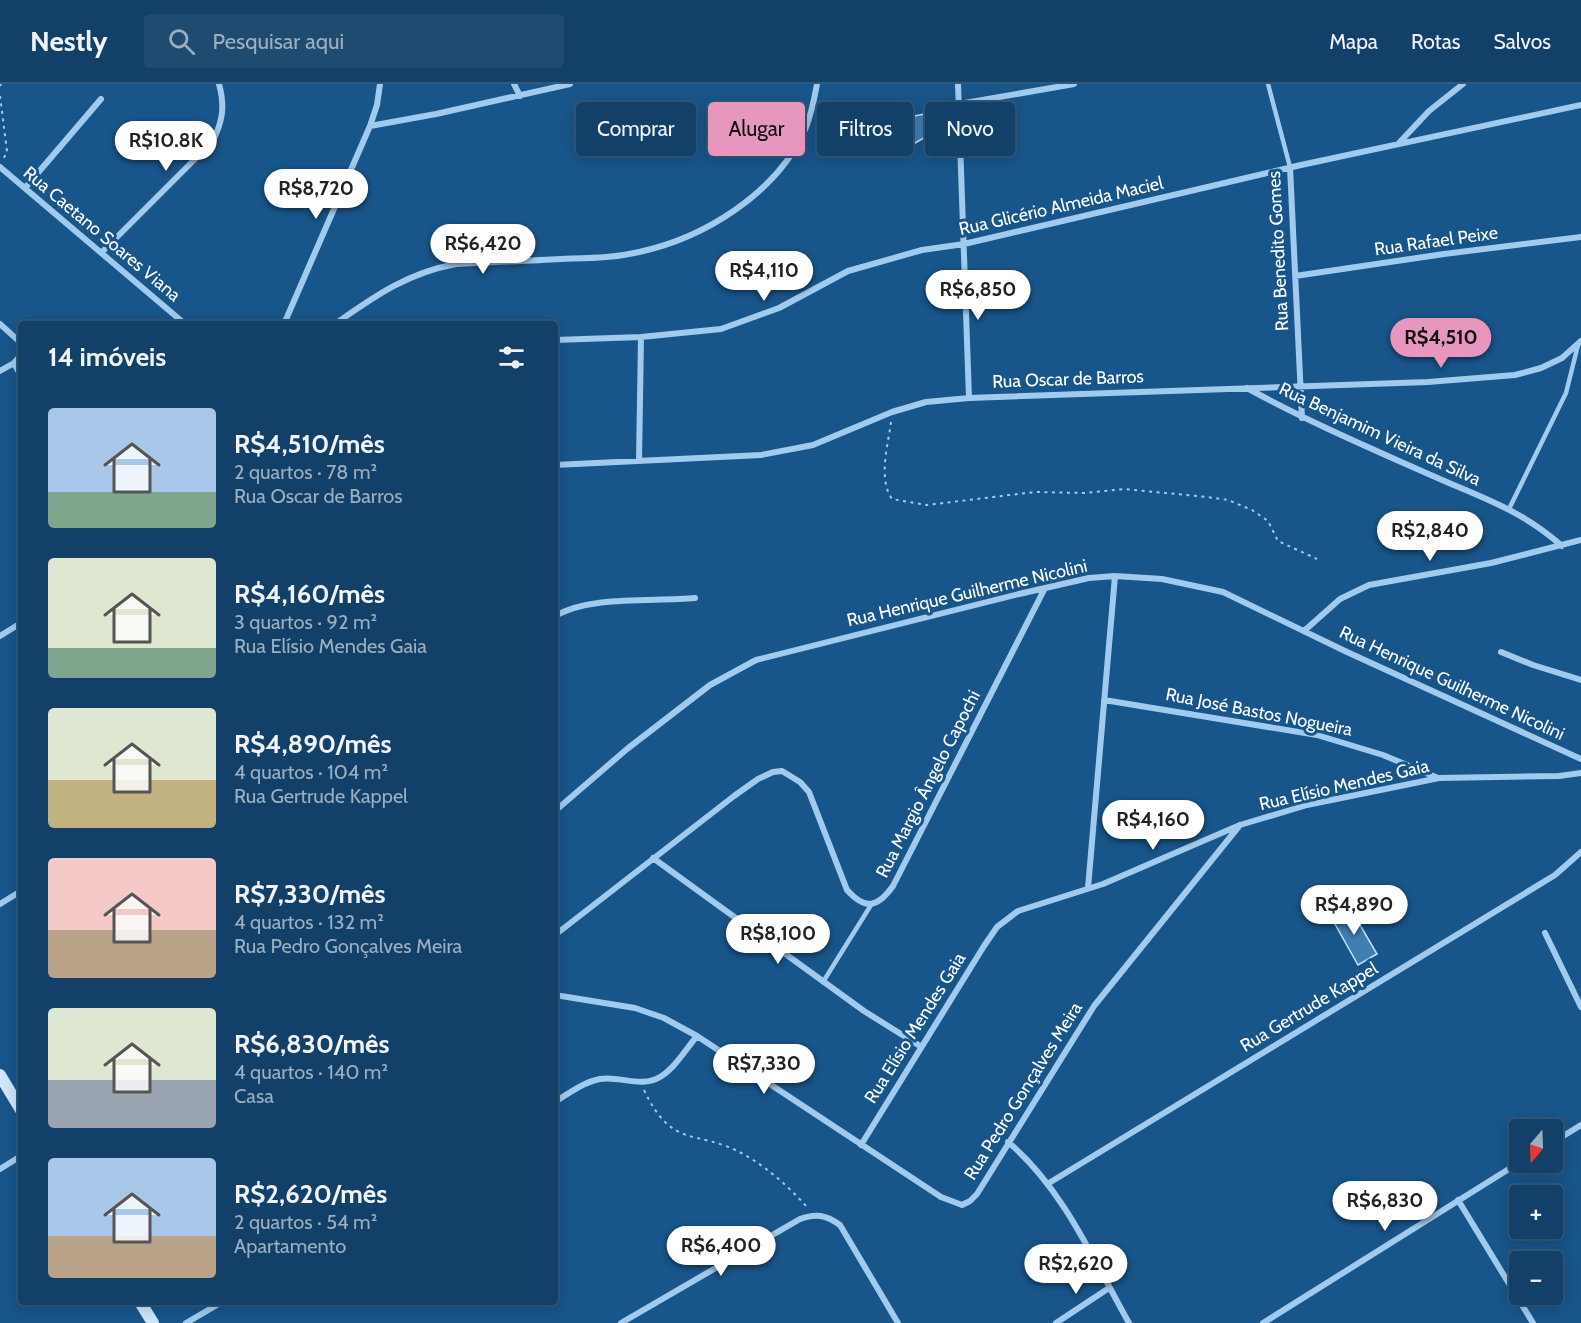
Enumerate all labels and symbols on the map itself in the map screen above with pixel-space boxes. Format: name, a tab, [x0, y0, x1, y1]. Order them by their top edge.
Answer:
pin: R$10.8K	[111, 121, 221, 172]
street label: Rua Caetano Soares Viana	[19, 162, 185, 306]
pin: R$8,720	[261, 169, 371, 220]
street label: Rua Benedito Gomes	[1263, 170, 1293, 332]
street label: Rua Glicério Almeida Maciel	[957, 172, 1166, 240]
street label: Rua Rafael Peixe	[1373, 221, 1499, 261]
pin: R$6,420	[428, 224, 538, 275]
pin: R$4,110	[709, 251, 819, 302]
pin: R$6,850	[923, 270, 1033, 321]
pin: R$4,510	[1386, 318, 1496, 369]
street label: Rua Oscar de Barros	[992, 365, 1144, 393]
street label: Rua Benjamim Vieira da Silva	[1276, 378, 1485, 491]
pin: R$2,840	[1375, 511, 1485, 562]
street label: Rua Henrique Guilherme Nicolini	[845, 555, 1089, 631]
street label: Rua Henrique Guilherme Nicolini	[1336, 621, 1568, 745]
street label: Rua José Bastos Nogueira	[1164, 683, 1355, 741]
street label: Rua Margio Ângelo Capochi	[871, 687, 985, 881]
street label: Rua Elísio Mendes Gaia	[1257, 755, 1431, 815]
pin: R$4,160	[1098, 800, 1208, 851]
pin: R$4,890	[1299, 885, 1409, 936]
pin: R$8,100	[723, 914, 833, 965]
street label: Rua Elísio Mendes Gaia	[860, 948, 971, 1107]
street label: Rua Gertrude Kappel	[1236, 957, 1382, 1057]
street label: Rua Pedro Gonçalves Meira	[959, 998, 1087, 1184]
pin: R$7,330	[709, 1044, 819, 1095]
north arrow	[1509, 1119, 1563, 1173]
pin: R$6,830	[1330, 1181, 1440, 1232]
pin: R$6,400	[666, 1226, 776, 1277]
pin: R$2,620	[1021, 1244, 1131, 1295]

